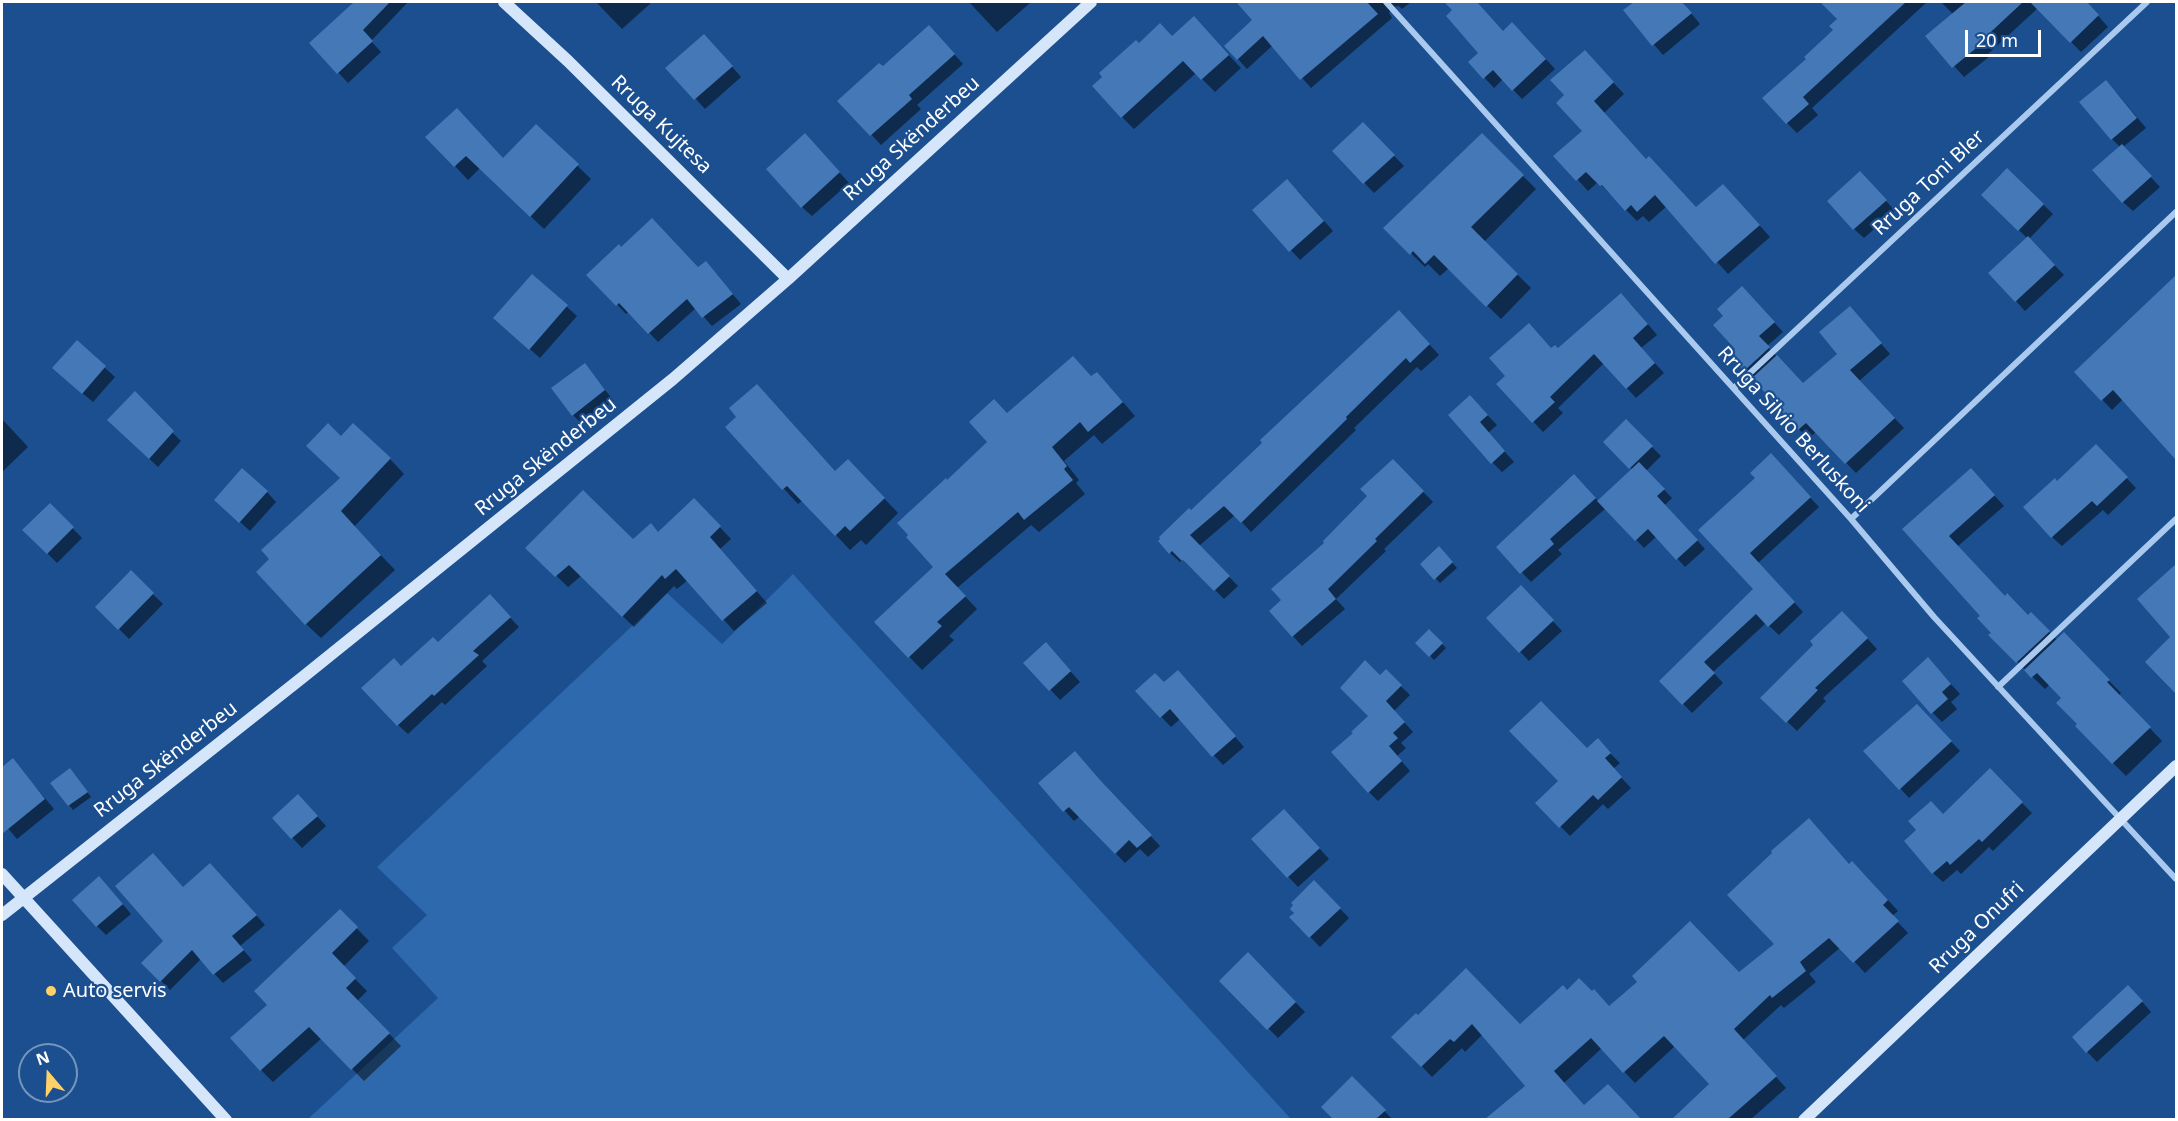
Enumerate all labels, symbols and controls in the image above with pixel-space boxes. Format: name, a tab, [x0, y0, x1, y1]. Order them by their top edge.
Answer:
scale bar	[1968, 18, 2044, 56]
text: 20 m	[1976, 28, 2018, 52]
street label: Rruga Kujtesa	[606, 71, 716, 179]
street label: Rruga Skënderbeu	[839, 72, 985, 206]
street label: Rruga Toni Bler	[1868, 125, 1990, 241]
street label: Rruga Silvio Berluskoni	[1712, 342, 1874, 518]
street label: Rruga Skënderbeu	[471, 393, 621, 521]
street label: Rruga Skënderbeu	[90, 697, 242, 823]
street label: Rruga Onufri	[1925, 877, 2029, 979]
place label: Auto servis	[63, 979, 167, 1003]
marker: Auto servis	[44, 984, 58, 998]
north arrow	[18, 1043, 78, 1103]
text: N	[33, 1045, 53, 1070]

